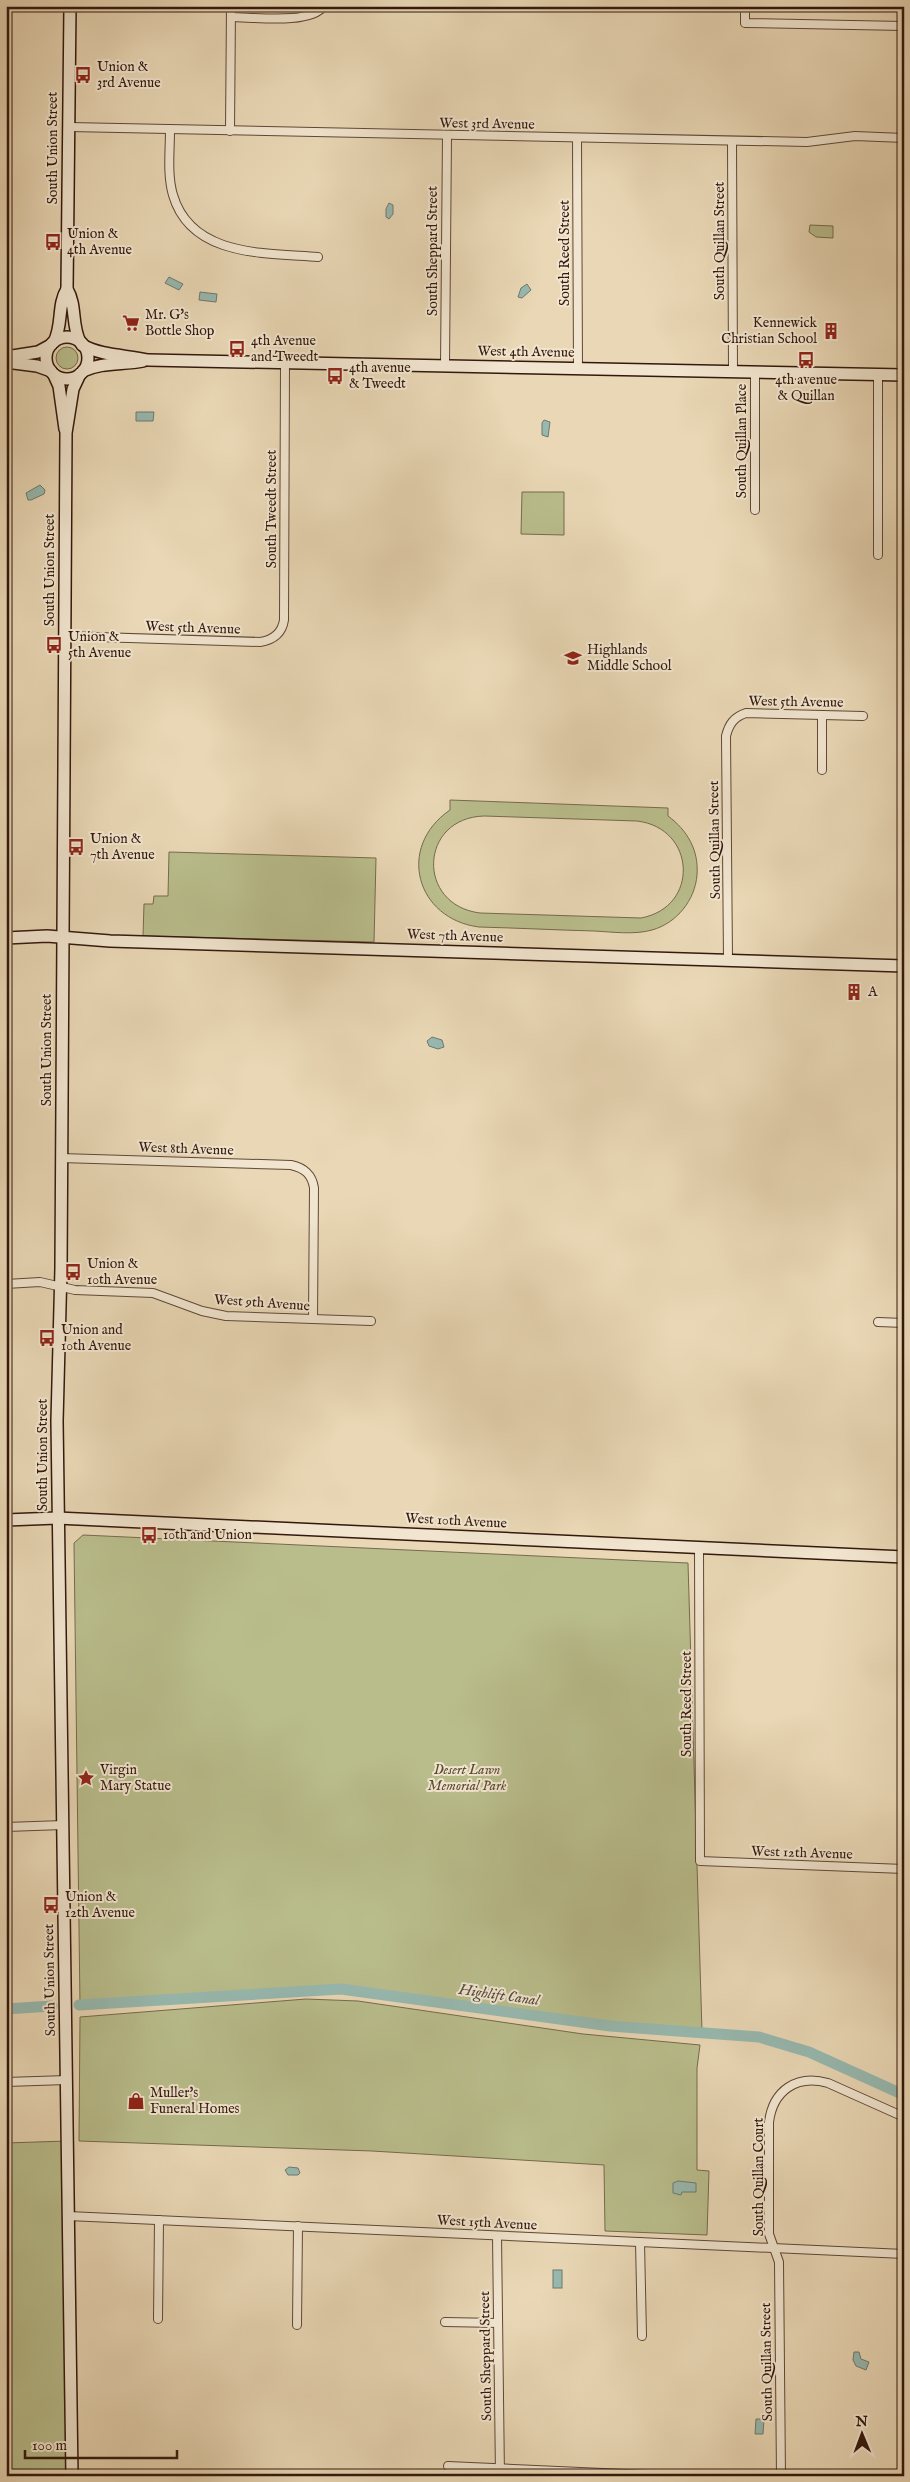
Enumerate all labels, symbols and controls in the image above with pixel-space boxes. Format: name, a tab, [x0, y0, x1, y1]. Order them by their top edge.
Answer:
place label: Union & 3rd Avenue	[97, 58, 161, 92]
bus stop icon: Union & 3rd Avenue	[73, 65, 93, 85]
street label: South Union Street	[44, 91, 62, 204]
street label: West 3rd Avenue	[439, 114, 535, 134]
street label: South Quillan Street	[711, 181, 729, 300]
street label: South Sheppard Street	[424, 186, 442, 316]
street label: South Reed Street	[556, 200, 574, 306]
place label: Union & 4th Avenue	[67, 225, 133, 259]
bus stop icon: Union & 4th Avenue	[43, 232, 63, 252]
place label: Mr. G's Bottle Shop	[145, 306, 215, 340]
supermarket icon: Mr. G's Bottle Shop	[121, 313, 141, 333]
place label: Kennewick Christian School	[721, 314, 818, 348]
building icon: Kennewick Christian School	[821, 321, 841, 341]
place label: 4th Avenue and Tweedt	[251, 332, 319, 366]
bus stop icon: 4th Avenue and Tweedt	[227, 339, 247, 359]
street label: West 4th Avenue	[477, 342, 575, 362]
bus stop icon: 4th avenue & Quillan	[796, 350, 816, 370]
place label: 4th avenue & Tweedt	[349, 359, 411, 393]
bus stop icon: 4th avenue & Tweedt	[325, 366, 345, 386]
place label: 4th avenue & Quillan	[775, 371, 837, 405]
street label: South Quillan Place	[733, 383, 751, 498]
street label: South Tweedt Street	[263, 450, 281, 568]
street label: South Union Street	[41, 513, 59, 626]
street label: West 5th Avenue	[145, 617, 241, 639]
place label: Union & 5th Avenue	[68, 628, 132, 662]
bus stop icon: Union & 5th Avenue	[44, 635, 64, 655]
place label: Highlands Middle School	[587, 641, 672, 675]
school or university icon: Highlands Middle School	[563, 648, 583, 668]
street label: West 5th Avenue	[748, 692, 844, 712]
street label: South Quillan Street	[705, 780, 725, 900]
place label: Union & 7th Avenue	[90, 830, 155, 864]
bus stop icon: Union & 7th Avenue	[66, 837, 86, 857]
street label: West 7th Avenue	[406, 925, 504, 947]
building icon: A	[844, 982, 864, 1002]
place label: A	[867, 983, 878, 1001]
street label: South Union Street	[38, 993, 56, 1106]
street label: West 8th Avenue	[138, 1138, 235, 1160]
place label: Union & 10th Avenue	[87, 1255, 158, 1289]
bus stop icon: Union & 10th Avenue	[63, 1262, 83, 1282]
street label: West 9th Avenue	[213, 1291, 311, 1315]
place label: Union and 10th Avenue	[61, 1321, 132, 1355]
bus stop icon: Union and 10th Avenue	[37, 1328, 57, 1348]
street label: South Union Street	[34, 1398, 52, 1511]
street label: West 10th Avenue	[405, 1509, 508, 1533]
bus stop icon: 10th and Union	[139, 1525, 159, 1545]
place label: 10th and Union	[163, 1526, 252, 1544]
street label: South Reed Street	[678, 1651, 696, 1757]
place label: Virgin Mary Statue	[99, 1761, 171, 1795]
park label: Desert Lawn Memorial Park	[428, 1761, 507, 1795]
place icon: Virgin Mary Statue	[76, 1768, 96, 1788]
street label: West 12th Avenue	[751, 1842, 854, 1864]
place label: Union & 12th Avenue	[65, 1888, 135, 1922]
bus stop icon: Union & 12th Avenue	[41, 1895, 61, 1915]
street label: South Union Street	[40, 1923, 60, 2036]
water label: Highlift Canal	[457, 1980, 542, 2011]
place label: Muller's Funeral Homes	[150, 2084, 240, 2118]
shop icon: Muller's Funeral Homes	[126, 2091, 146, 2111]
street label: South Quillan Court	[750, 2117, 768, 2236]
street label: West 15th Avenue	[436, 2211, 538, 2235]
street label: South Sheppard Street	[476, 2291, 496, 2421]
street label: South Quillan Street	[757, 2302, 777, 2422]
north arrow	[838, 2410, 888, 2460]
text: N	[855, 2413, 868, 2431]
scale bar	[25, 2427, 178, 2459]
text: 100 m	[32, 2436, 68, 2455]

